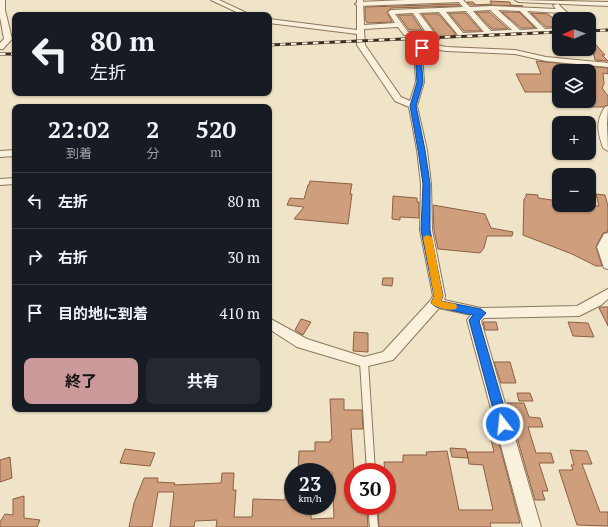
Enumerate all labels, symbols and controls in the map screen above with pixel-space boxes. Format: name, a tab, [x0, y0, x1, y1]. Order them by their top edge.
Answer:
north arrow	[552, 12, 596, 56]
map controls	[552, 12, 596, 212]
text: 80 m	[90, 22, 155, 59]
icon: left	[24, 28, 76, 80]
pin	[405, 31, 439, 65]
icon: arrive	[411, 37, 433, 59]
text: 左折	[90, 60, 126, 84]
button: layers	[552, 64, 596, 108]
text: 22:02	[48, 113, 110, 145]
text: 2	[146, 113, 160, 145]
text: 520	[195, 113, 236, 145]
button: +	[552, 116, 596, 160]
text: m	[210, 143, 221, 161]
text: 到着	[66, 144, 92, 162]
text: 分	[146, 144, 159, 162]
button: −	[552, 168, 596, 212]
icon: left	[24, 190, 46, 212]
text: 左折	[58, 191, 88, 211]
text: 80 m	[227, 191, 260, 211]
icon: right	[24, 246, 46, 268]
text: 右折	[58, 247, 88, 267]
text: 30 m	[227, 247, 260, 267]
icon: arrive	[24, 302, 46, 324]
text: 目的地に到着	[58, 303, 148, 323]
text: 410 m	[219, 303, 260, 323]
button: 終了	[24, 358, 138, 404]
button: 共有	[146, 358, 260, 404]
position arrow	[482, 403, 524, 445]
speed limit sign: 30	[344, 463, 396, 515]
text: 23	[299, 470, 321, 497]
text: km/h	[298, 492, 322, 505]

